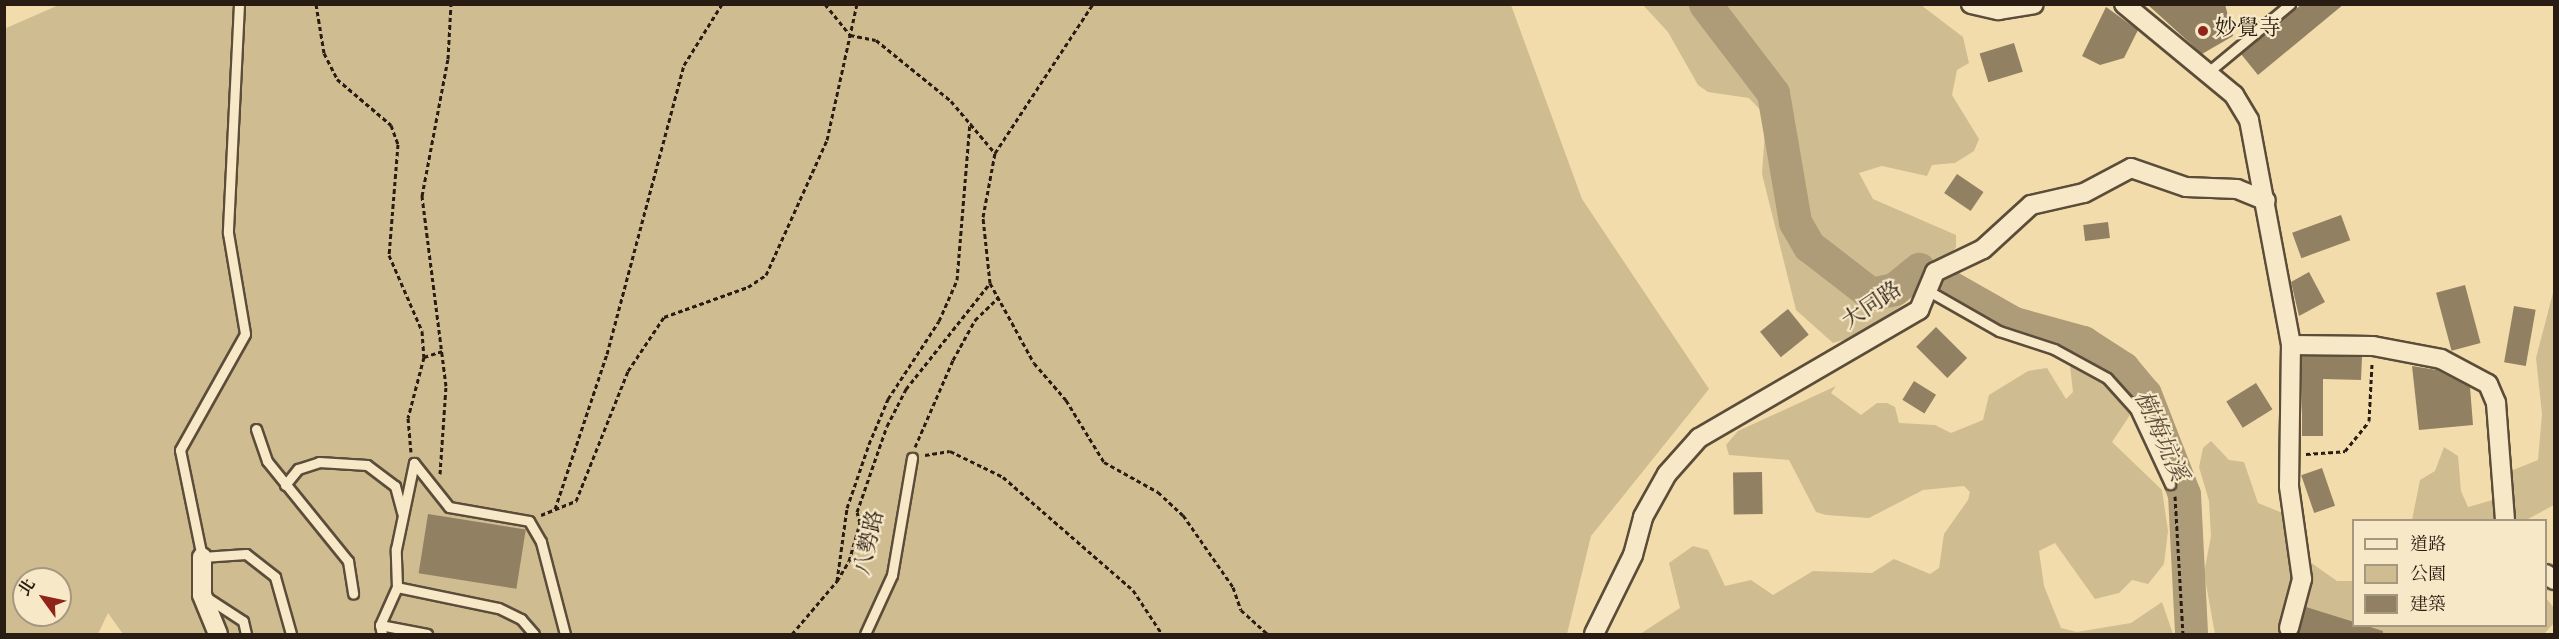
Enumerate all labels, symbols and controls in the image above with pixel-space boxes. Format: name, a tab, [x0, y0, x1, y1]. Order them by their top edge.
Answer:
place label: 妙覺寺	[2215, 18, 2281, 44]
marker: 妙覺寺	[2196, 24, 2210, 38]
street label: 大同路	[1838, 278, 1908, 336]
water label: 樹梅坑溪	[2126, 387, 2192, 487]
street label: 八勢路	[851, 508, 891, 578]
legend	[2352, 519, 2547, 627]
text: 道路	[2410, 533, 2446, 559]
text: 公園	[2410, 563, 2446, 589]
north arrow	[12, 567, 72, 627]
text: 北	[14, 575, 42, 601]
text: 建築	[2410, 593, 2446, 619]

